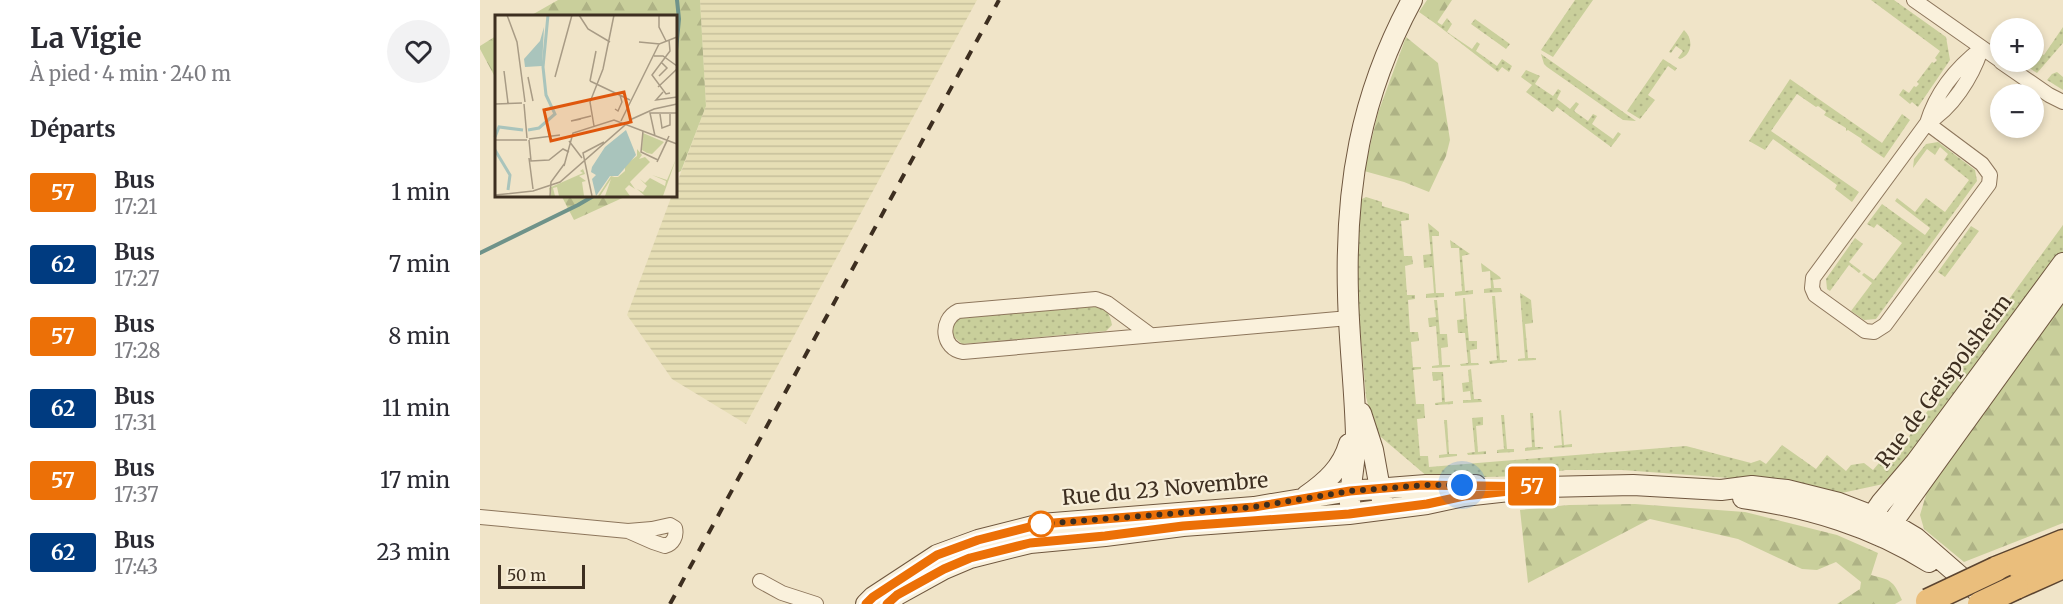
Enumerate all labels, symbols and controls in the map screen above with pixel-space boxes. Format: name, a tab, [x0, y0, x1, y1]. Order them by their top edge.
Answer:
inset map	[495, 15, 676, 196]
map controls	[1990, 18, 2044, 138]
button: +	[1990, 18, 2044, 72]
text: La Vigie	[30, 20, 142, 56]
button: heart	[387, 20, 450, 83]
text: À pied · 4 min · 240 m	[30, 61, 231, 86]
button: −	[1990, 84, 2044, 138]
text: Départs	[30, 115, 116, 143]
text: Bus	[114, 166, 155, 194]
text: 1 min	[391, 178, 450, 206]
text: 57	[51, 179, 75, 206]
text: 17:21	[114, 194, 157, 219]
text: Bus	[114, 238, 155, 266]
text: 7 min	[389, 250, 450, 278]
text: 62	[51, 251, 75, 278]
text: 17:27	[114, 266, 160, 291]
street label: Rue de Geispolsheim	[1870, 289, 2018, 473]
text: Bus	[114, 310, 155, 338]
text: 8 min	[388, 322, 450, 350]
text: 57	[51, 323, 75, 350]
text: 17:28	[114, 338, 160, 363]
text: Bus	[114, 382, 155, 410]
text: 11 min	[382, 394, 450, 422]
text: 62	[51, 395, 75, 422]
text: 17:31	[114, 410, 156, 435]
text: Bus	[114, 454, 155, 482]
text: 17 min	[380, 466, 450, 494]
street label: Rue du 23 Novembre	[1061, 466, 1269, 511]
line badge: 57	[1505, 466, 1559, 506]
text: 57	[51, 467, 75, 494]
your location	[1447, 470, 1477, 500]
text: 57	[1520, 473, 1544, 500]
text: 17:37	[114, 482, 159, 507]
unlabelled marker	[1028, 511, 1054, 537]
text: Bus	[114, 526, 155, 554]
text: 23 min	[376, 538, 450, 566]
text: 62	[51, 539, 75, 566]
text: 17:43	[114, 554, 158, 579]
scale bar	[498, 562, 585, 590]
text: 50 m	[507, 565, 546, 585]

